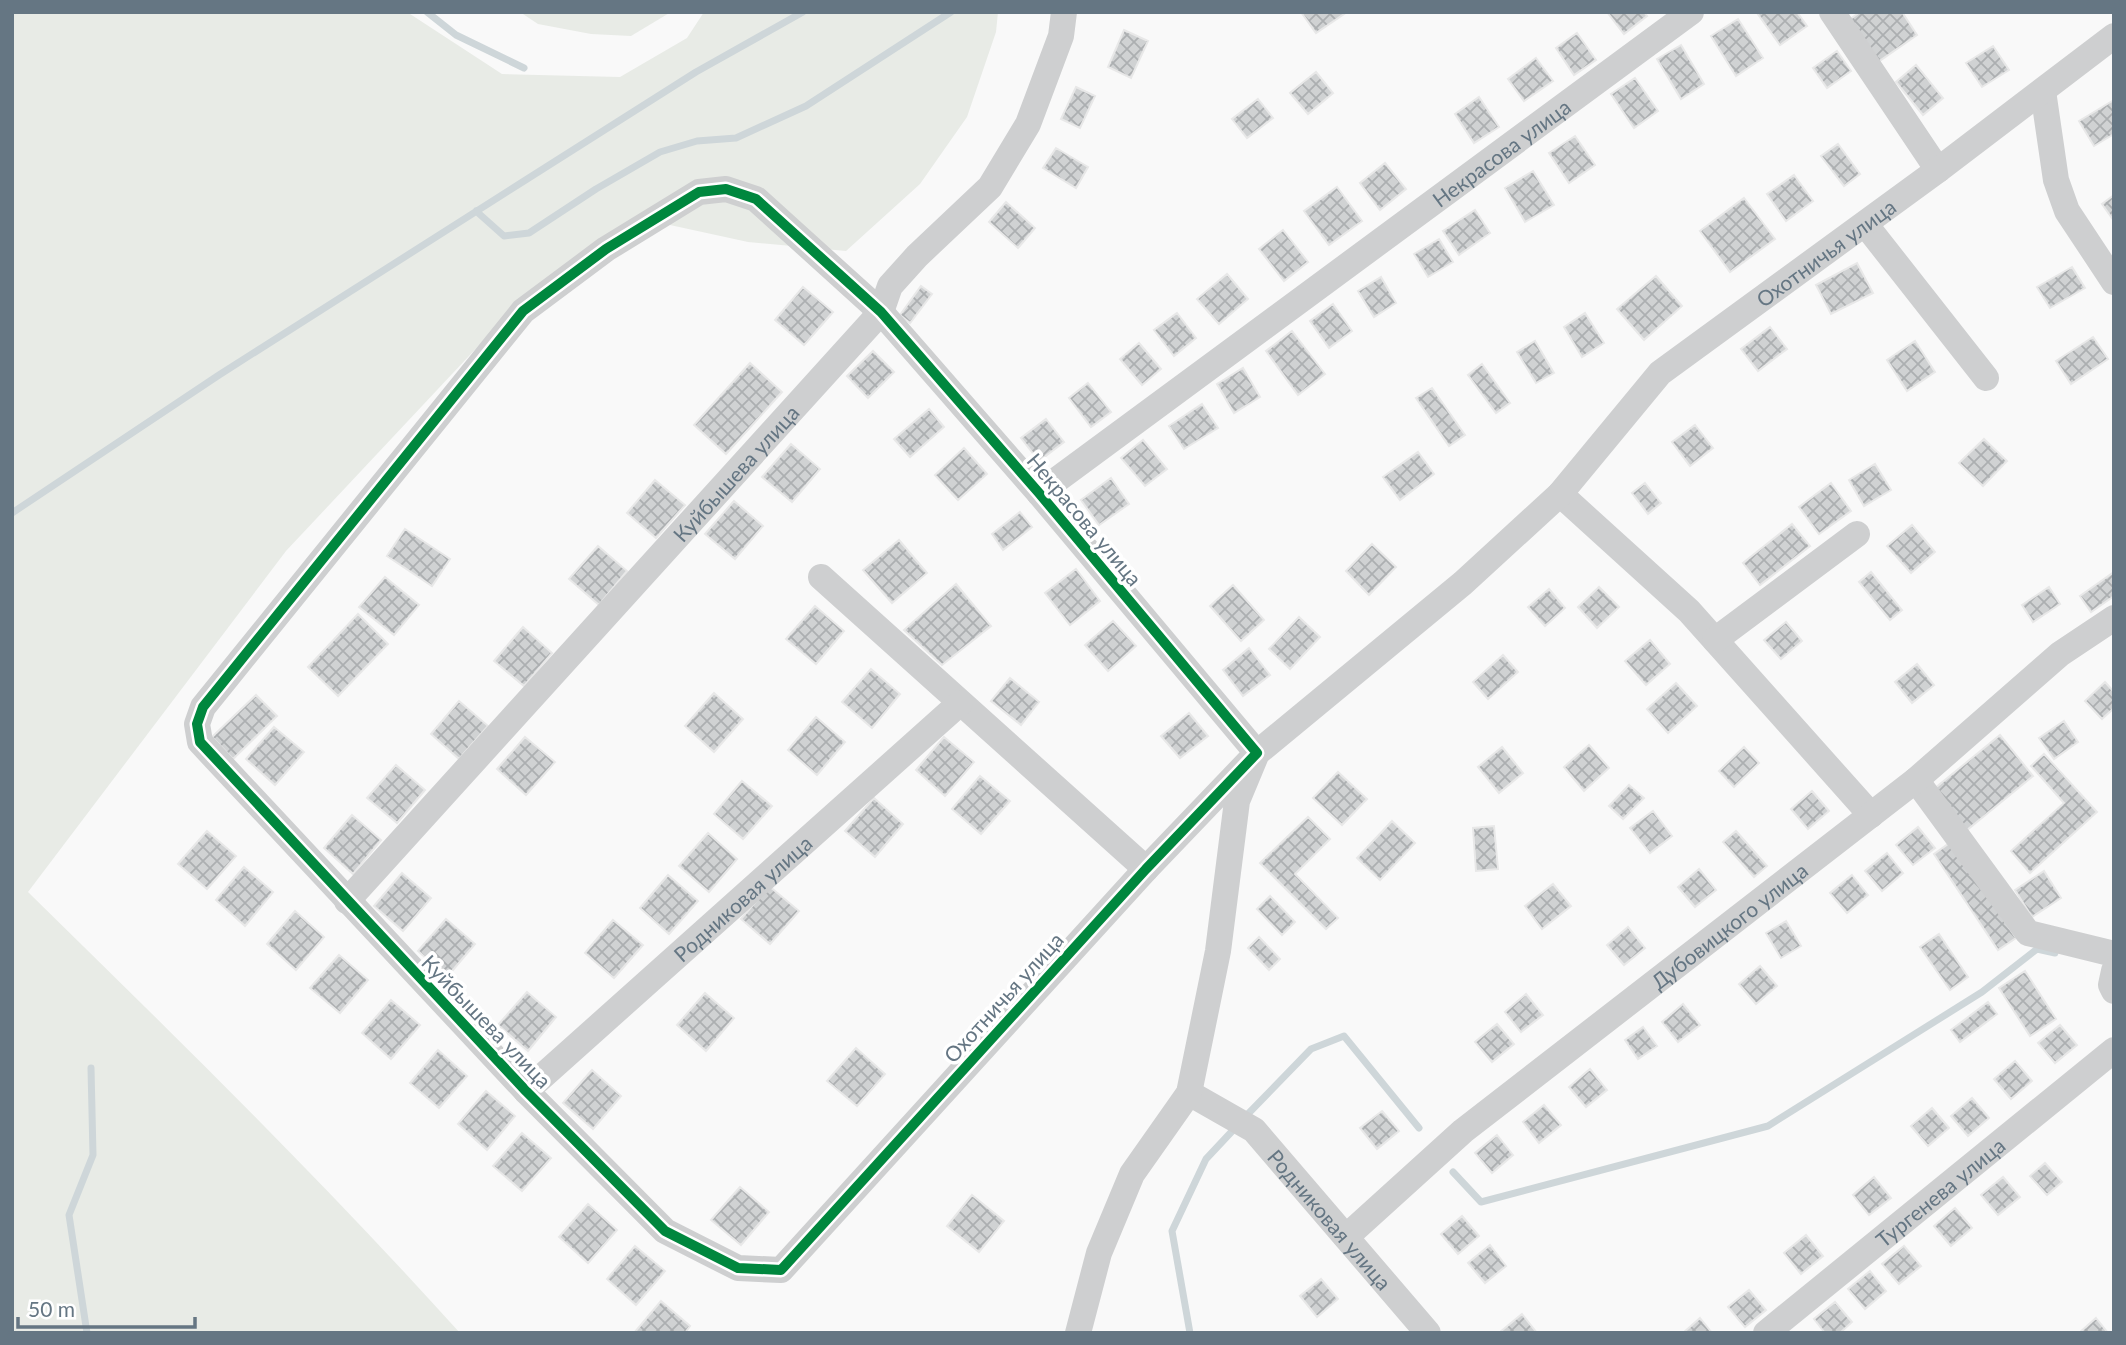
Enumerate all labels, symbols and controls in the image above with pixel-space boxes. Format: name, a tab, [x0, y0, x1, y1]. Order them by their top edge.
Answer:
street label: Некрасова улица	[1427, 93, 1575, 211]
street label: Охотничья улица	[1751, 193, 1900, 311]
street label: Куйбышева улица	[667, 399, 803, 546]
street label: Некрасова улица	[1022, 448, 1148, 590]
street label: Родниковая улица	[668, 829, 816, 966]
street label: Дубовицкого улица	[1646, 857, 1812, 994]
street label: Охотничья улица	[938, 927, 1068, 1067]
street label: Куйбышева улица	[417, 949, 557, 1093]
street label: Тургенева улица	[1870, 1132, 2009, 1252]
street label: Родниковая улица	[1263, 1144, 1397, 1294]
scale bar	[18, 1286, 194, 1330]
text: 50 m	[28, 1296, 75, 1321]

